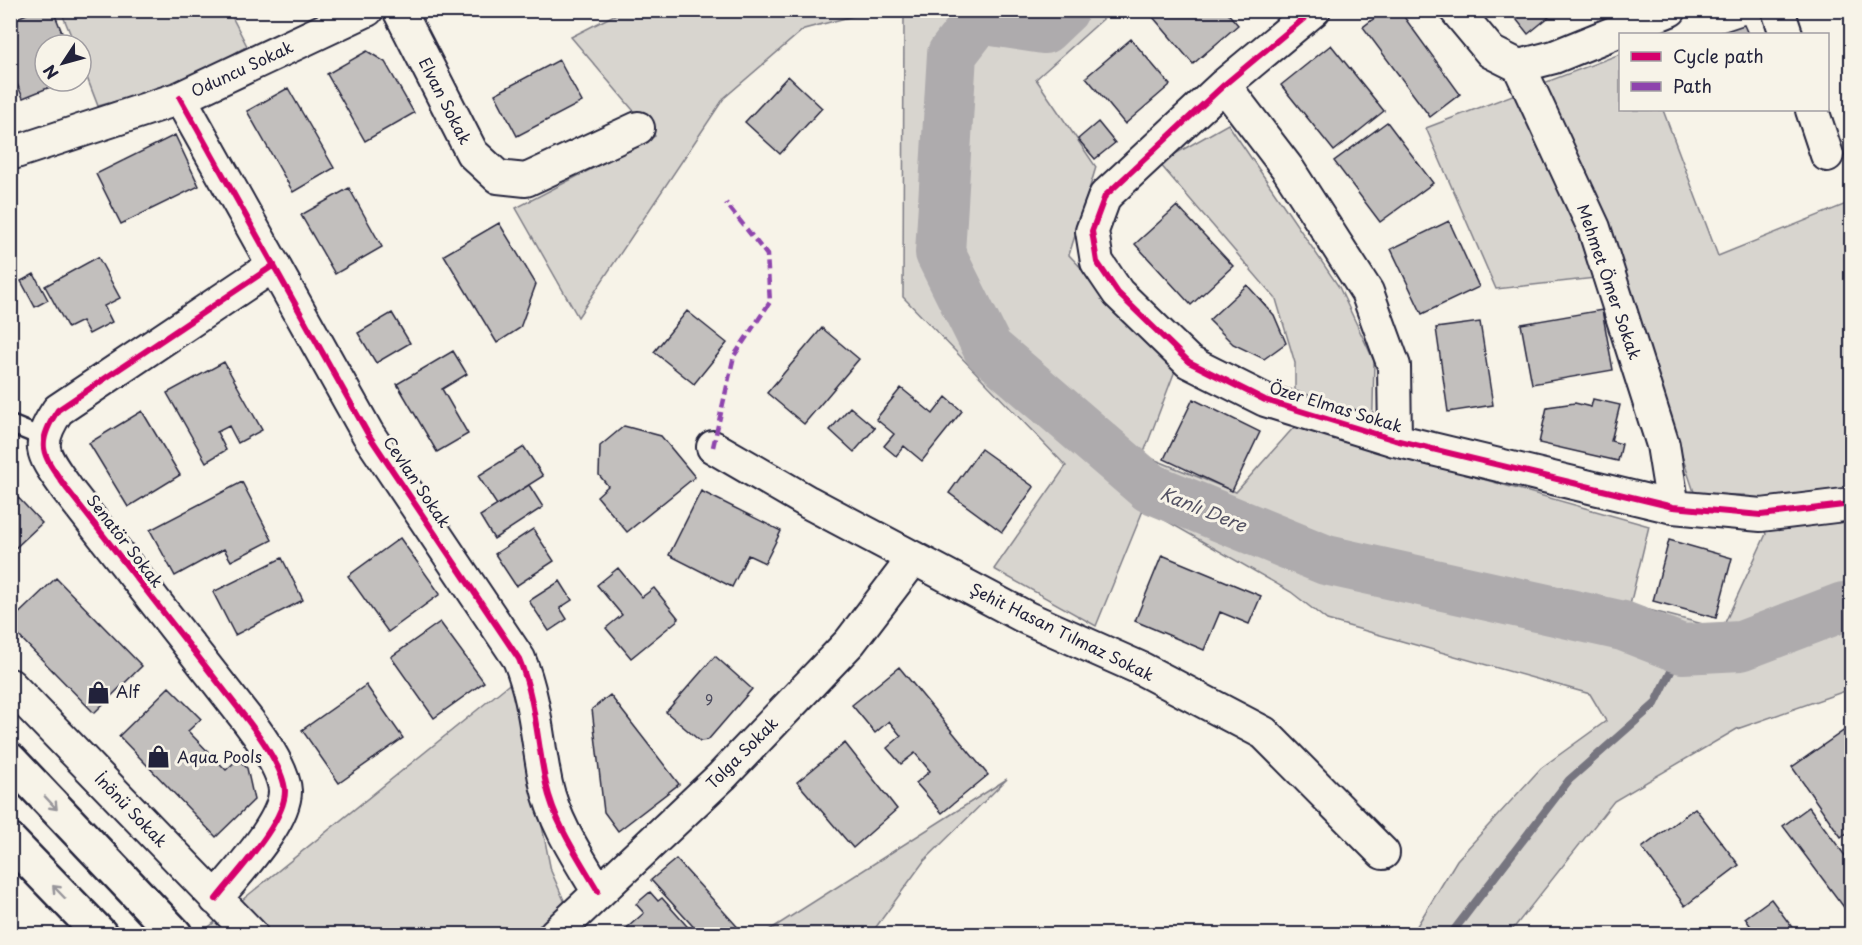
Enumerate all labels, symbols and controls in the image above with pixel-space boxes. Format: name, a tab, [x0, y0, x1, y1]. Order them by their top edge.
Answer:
north arrow	[33, 33, 93, 93]
legend	[1619, 33, 1829, 111]
street label: Oduncu Sokak	[186, 34, 297, 102]
text: Cycle path	[1673, 42, 1764, 69]
street label: Elvan Sokak	[414, 53, 478, 148]
text: N	[37, 60, 63, 85]
text: Path	[1673, 72, 1712, 99]
street label: Mehmet Ömer Sokak	[1572, 201, 1648, 363]
street label: Özer Elmas Sokak	[1267, 374, 1406, 438]
street label: Cevlan Sokak	[378, 431, 457, 532]
water label: Kanlı Dere	[1156, 479, 1252, 539]
street label: Senatör Sokak	[82, 489, 170, 592]
street label: Şehit Hasan Tılmaz Sokak	[966, 576, 1159, 686]
shop icon: Alf	[85, 679, 111, 705]
place label: Alf	[116, 679, 141, 703]
house number: 9	[705, 689, 713, 710]
street label: Tolga Sokak	[700, 711, 783, 794]
shop icon: Aqua Pools	[146, 744, 172, 770]
place label: Aqua Pools	[177, 744, 262, 768]
street label: İnönü Sokak	[90, 767, 173, 852]
one-way arrow	[43, 795, 57, 810]
one-way arrow	[52, 885, 67, 900]

